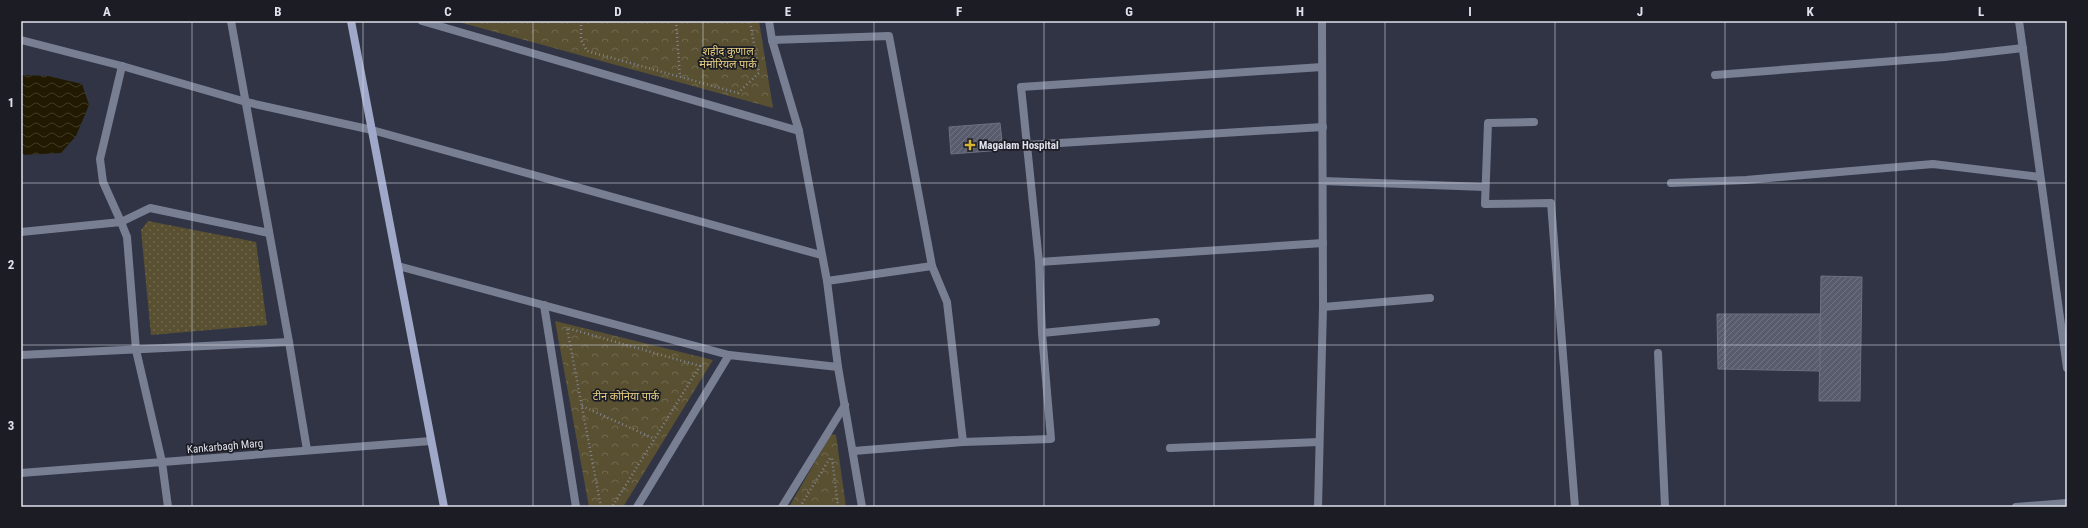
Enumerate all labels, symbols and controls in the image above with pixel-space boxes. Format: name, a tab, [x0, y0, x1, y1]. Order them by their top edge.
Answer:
text: A	[103, 4, 111, 19]
text: B	[274, 4, 282, 19]
text: C	[444, 4, 452, 19]
text: D	[614, 4, 622, 19]
text: E	[785, 4, 792, 19]
text: F	[956, 4, 962, 19]
text: G	[1125, 4, 1133, 19]
text: H	[1296, 4, 1304, 19]
text: I	[1468, 4, 1472, 19]
text: J	[1637, 4, 1643, 19]
text: K	[1806, 4, 1814, 19]
text: L	[1978, 4, 1984, 19]
park label: शहीद कुणाल मेमोरियल पार्क	[699, 45, 757, 71]
text: 1	[8, 95, 14, 110]
marker: Magalam Hospital	[964, 139, 976, 151]
place label: Magalam Hospital	[979, 139, 1059, 152]
text: 2	[8, 257, 15, 272]
park label: टीन कोनिया पार्क	[593, 390, 660, 403]
text: 3	[8, 418, 14, 433]
street label: Kankarbagh Marg	[186, 437, 264, 456]

